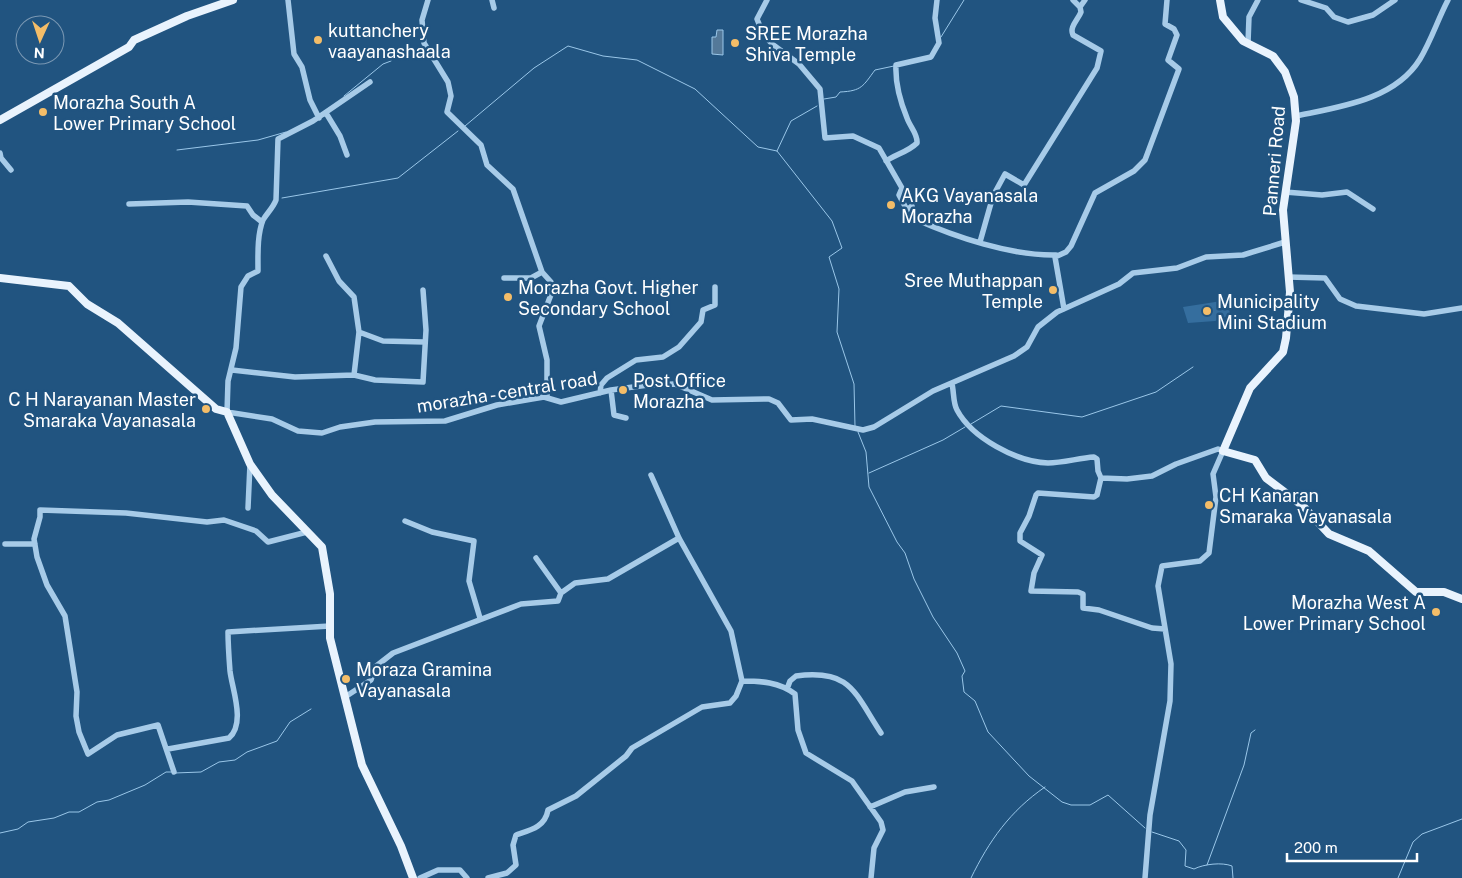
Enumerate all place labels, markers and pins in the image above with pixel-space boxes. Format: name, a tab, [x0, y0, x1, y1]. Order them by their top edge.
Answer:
place label: kuttanchery vaayanashaala	[328, 20, 451, 62]
place label: SREE Morazha Shiva Temple	[745, 23, 868, 65]
marker: kuttanchery vaayanashaala	[312, 34, 324, 46]
marker: SREE Morazha Shiva Temple	[729, 37, 741, 49]
place label: Morazha South A Lower Primary School	[53, 92, 236, 134]
marker: Morazha South A Lower Primary School	[37, 106, 49, 118]
place label: AKG Vayanasala Morazha	[901, 185, 1038, 227]
marker: AKG Vayanasala Morazha	[885, 199, 897, 211]
place label: Sree Muthappan Temple	[904, 270, 1043, 312]
place label: Morazha Govt. Higher Secondary School	[518, 277, 699, 319]
marker: Sree Muthappan Temple	[1047, 284, 1059, 296]
marker: Morazha Govt. Higher Secondary School	[502, 291, 514, 303]
place label: Municipality Mini Stadium	[1217, 291, 1327, 333]
marker: Municipality Mini Stadium	[1201, 305, 1213, 317]
place label: Post Office Morazha	[633, 370, 726, 412]
marker: Post Office Morazha	[617, 384, 629, 396]
place label: C H Narayanan Master Smaraka Vayanasala	[8, 389, 196, 431]
marker: C H Narayanan Master Smaraka Vayanasala	[200, 403, 212, 415]
place label: CH Kanaran Smaraka Vayanasala	[1219, 485, 1392, 527]
marker: CH Kanaran Smaraka Vayanasala	[1203, 499, 1215, 511]
place label: Morazha West A Lower Primary School	[1243, 592, 1426, 634]
marker: Morazha West A Lower Primary School	[1430, 606, 1442, 618]
place label: Moraza Gramina Vayanasala	[356, 659, 492, 701]
marker: Moraza Gramina Vayanasala	[340, 673, 352, 685]

